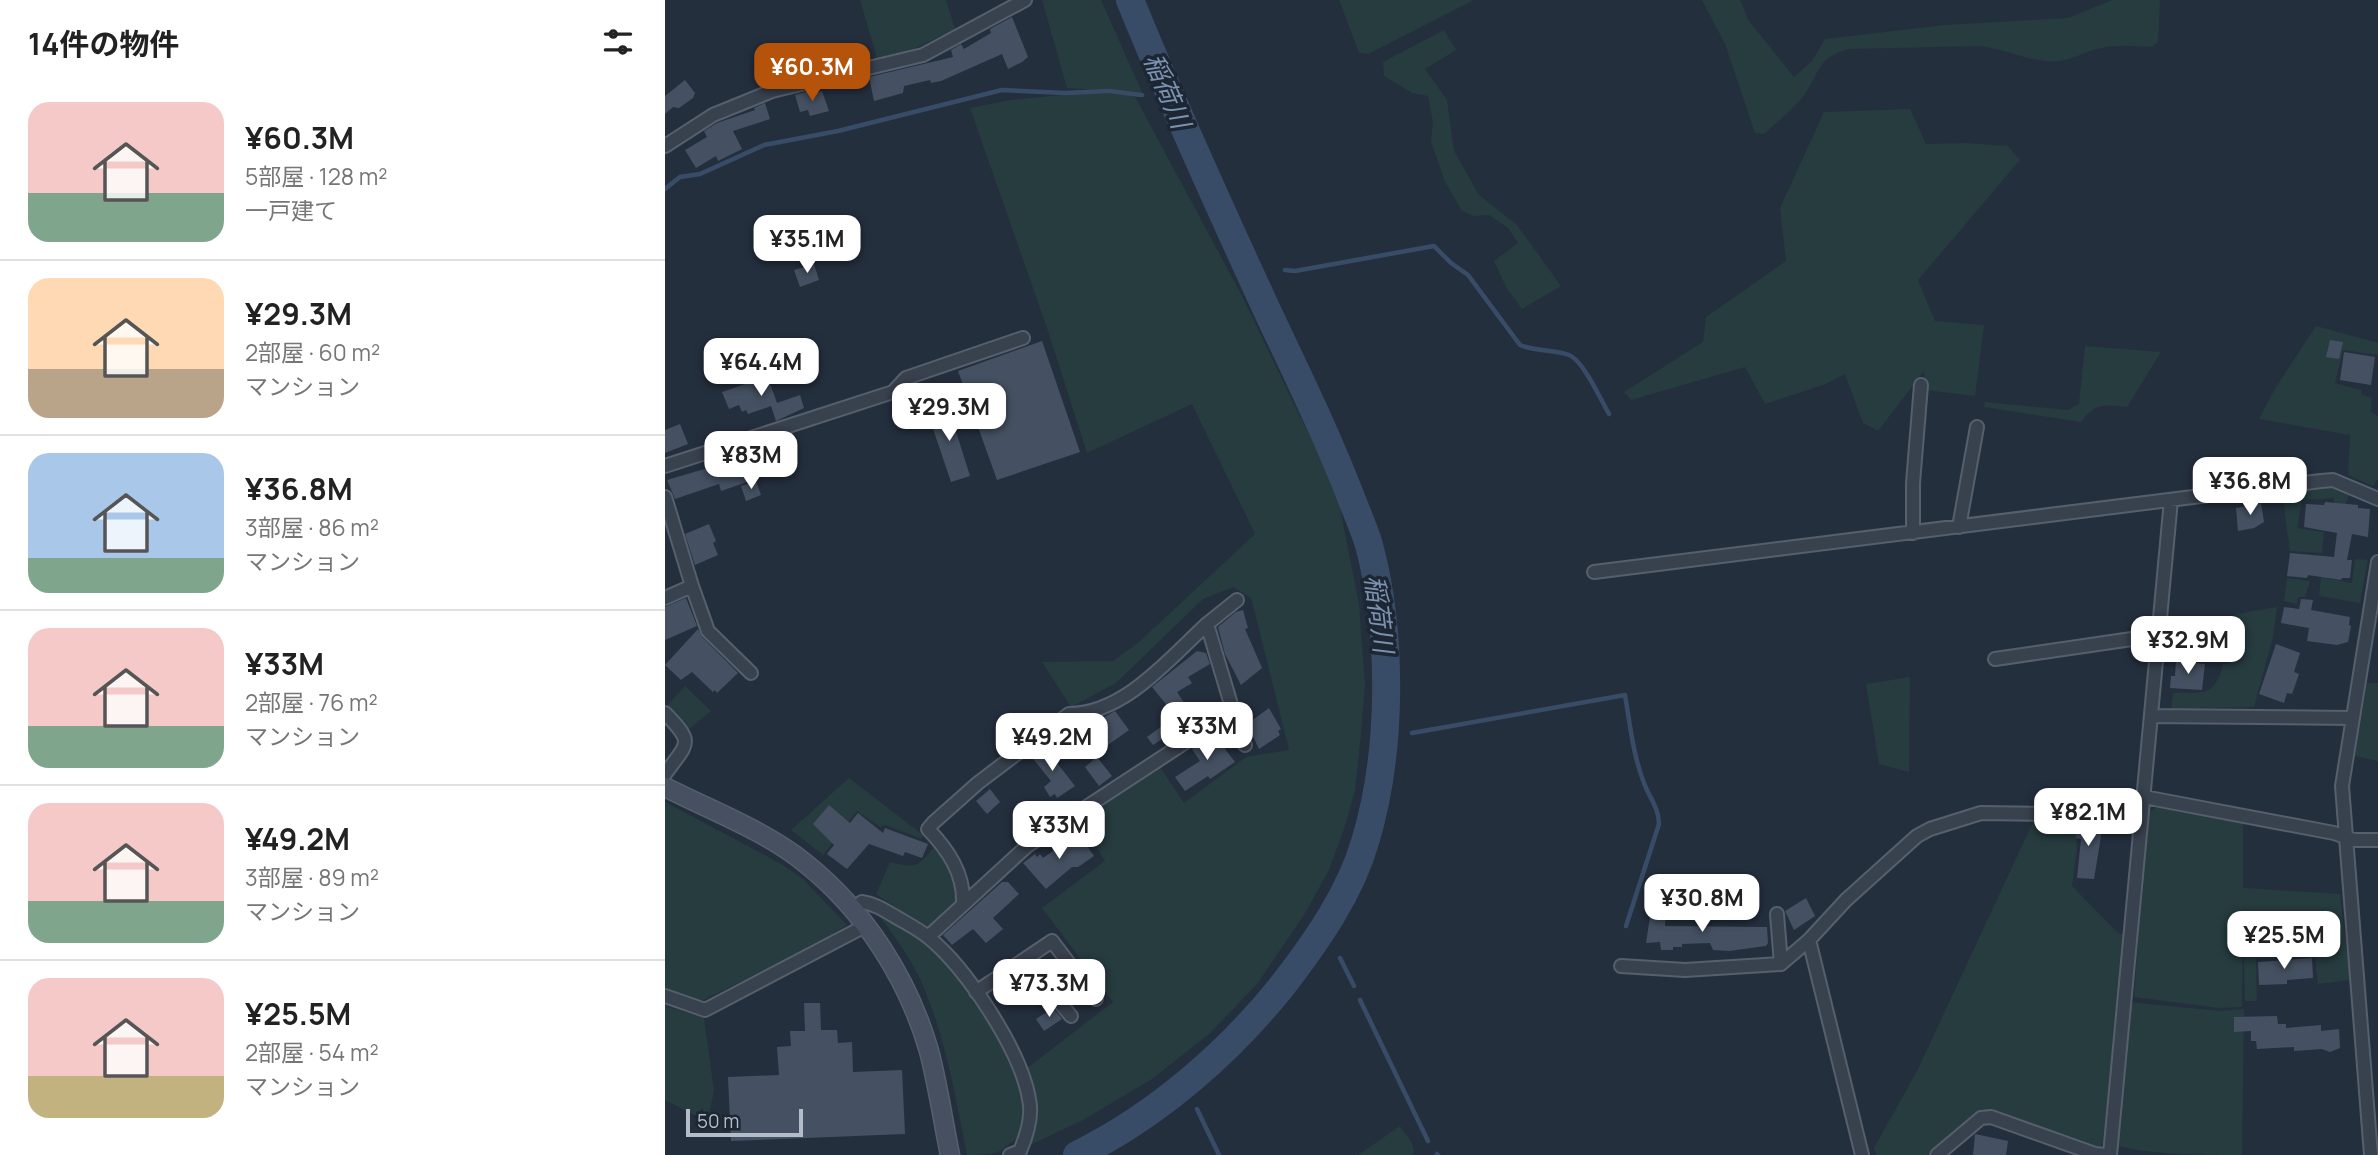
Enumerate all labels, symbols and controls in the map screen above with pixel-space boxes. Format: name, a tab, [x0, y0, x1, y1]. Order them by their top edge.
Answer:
text: 14件の物件	[28, 23, 179, 64]
icon: filters	[599, 23, 637, 61]
pin: ¥60.3M	[755, 43, 869, 103]
water label: 稲荷川	[1136, 48, 1201, 136]
text: ¥60.3M	[770, 50, 854, 82]
text: ¥60.3M	[245, 117, 354, 158]
icon: home	[84, 130, 168, 214]
text: 5部屋 · 128 m²	[245, 160, 387, 192]
text: 一戸建て	[245, 194, 337, 226]
pin: ¥35.1M	[750, 216, 864, 275]
text: ¥35.1M	[770, 222, 844, 254]
text: ¥29.3M	[245, 293, 352, 334]
icon: home	[84, 306, 168, 390]
text: 2部屋 · 60 m²	[245, 336, 380, 368]
pin: ¥64.4M	[704, 338, 818, 398]
text: ¥64.4M	[720, 345, 802, 377]
text: マンション	[245, 370, 360, 402]
pin: ¥29.3M	[892, 384, 1006, 443]
text: ¥29.3M	[908, 390, 990, 422]
pin: ¥83M	[710, 432, 792, 491]
text: ¥83M	[720, 438, 782, 470]
pin: ¥36.8M	[2193, 458, 2307, 517]
text: ¥36.8M	[2209, 464, 2291, 496]
text: ¥36.8M	[245, 468, 353, 509]
icon: home	[84, 481, 168, 565]
text: 3部屋 · 86 m²	[245, 511, 379, 543]
text: マンション	[245, 545, 360, 577]
water label: 稲荷川	[1357, 573, 1403, 658]
pin: ¥32.9M	[2131, 616, 2245, 676]
text: ¥32.9M	[2147, 623, 2229, 655]
text: ¥33M	[245, 643, 324, 684]
icon: home	[84, 656, 168, 740]
text: 2部屋 · 76 m²	[245, 686, 378, 718]
pin: ¥33M	[1166, 702, 1248, 762]
text: ¥33M	[1177, 709, 1237, 741]
pin: ¥49.2M	[995, 714, 1109, 773]
text: マンション	[245, 720, 360, 752]
text: ¥49.2M	[1012, 720, 1092, 752]
pin: ¥82.1M	[2031, 788, 2145, 848]
text: ¥82.1M	[2050, 795, 2126, 827]
pin: ¥33M	[1018, 802, 1100, 861]
text: ¥33M	[1029, 808, 1089, 840]
text: ¥49.2M	[245, 818, 350, 859]
icon: home	[84, 831, 168, 915]
text: 3部屋 · 89 m²	[245, 861, 379, 893]
pin: ¥30.8M	[1645, 874, 1759, 934]
text: ¥30.8M	[1660, 881, 1744, 913]
text: マンション	[245, 895, 360, 927]
pin: ¥25.5M	[2227, 912, 2341, 971]
text: ¥25.5M	[2243, 918, 2325, 950]
pin: ¥73.3M	[992, 960, 1106, 1019]
text: ¥73.3M	[1009, 966, 1089, 998]
text: ¥25.5M	[245, 993, 351, 1034]
icon: home	[84, 1006, 168, 1090]
text: 2部屋 · 54 m²	[245, 1036, 379, 1068]
text: マンション	[245, 1070, 360, 1102]
scale bar	[686, 1106, 803, 1138]
text: 50 m	[697, 1108, 739, 1134]

